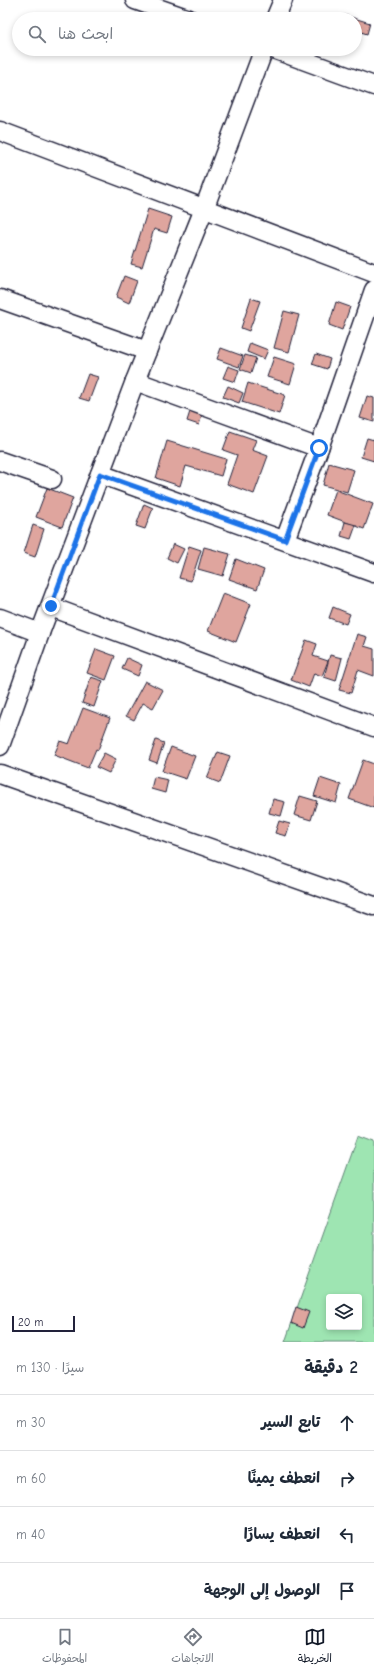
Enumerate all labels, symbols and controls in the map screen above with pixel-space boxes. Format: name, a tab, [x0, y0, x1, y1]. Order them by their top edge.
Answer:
search box	[12, 12, 362, 56]
icon: search	[26, 23, 48, 45]
text: ابحث هنا	[58, 25, 113, 43]
route start	[310, 439, 328, 457]
route end	[42, 597, 60, 615]
map controls	[326, 1294, 362, 1330]
button: layers	[326, 1294, 362, 1330]
scale bar	[12, 1314, 75, 1333]
text: 20 m	[18, 1316, 43, 1329]
text: 2 دقيقة	[304, 1358, 358, 1377]
text: سيرًا · 130 m	[16, 1360, 84, 1375]
icon: ahead	[336, 1412, 358, 1434]
text: تابع السير	[261, 1413, 320, 1431]
text: 30 m	[16, 1415, 46, 1430]
icon: right	[336, 1468, 358, 1490]
text: انعطف يمينًا	[248, 1469, 320, 1487]
text: 60 m	[16, 1471, 46, 1486]
icon: left	[336, 1524, 358, 1546]
text: انعطف يسارًا	[244, 1525, 320, 1543]
text: 40 m	[16, 1527, 45, 1542]
icon: arrive	[336, 1580, 358, 1602]
text: الوصول إلى الوجهة	[204, 1581, 320, 1599]
tab: المحفوظات	[42, 1626, 87, 1668]
tab: الاتجاهات	[171, 1626, 214, 1668]
tab: الخريطة	[298, 1626, 332, 1668]

